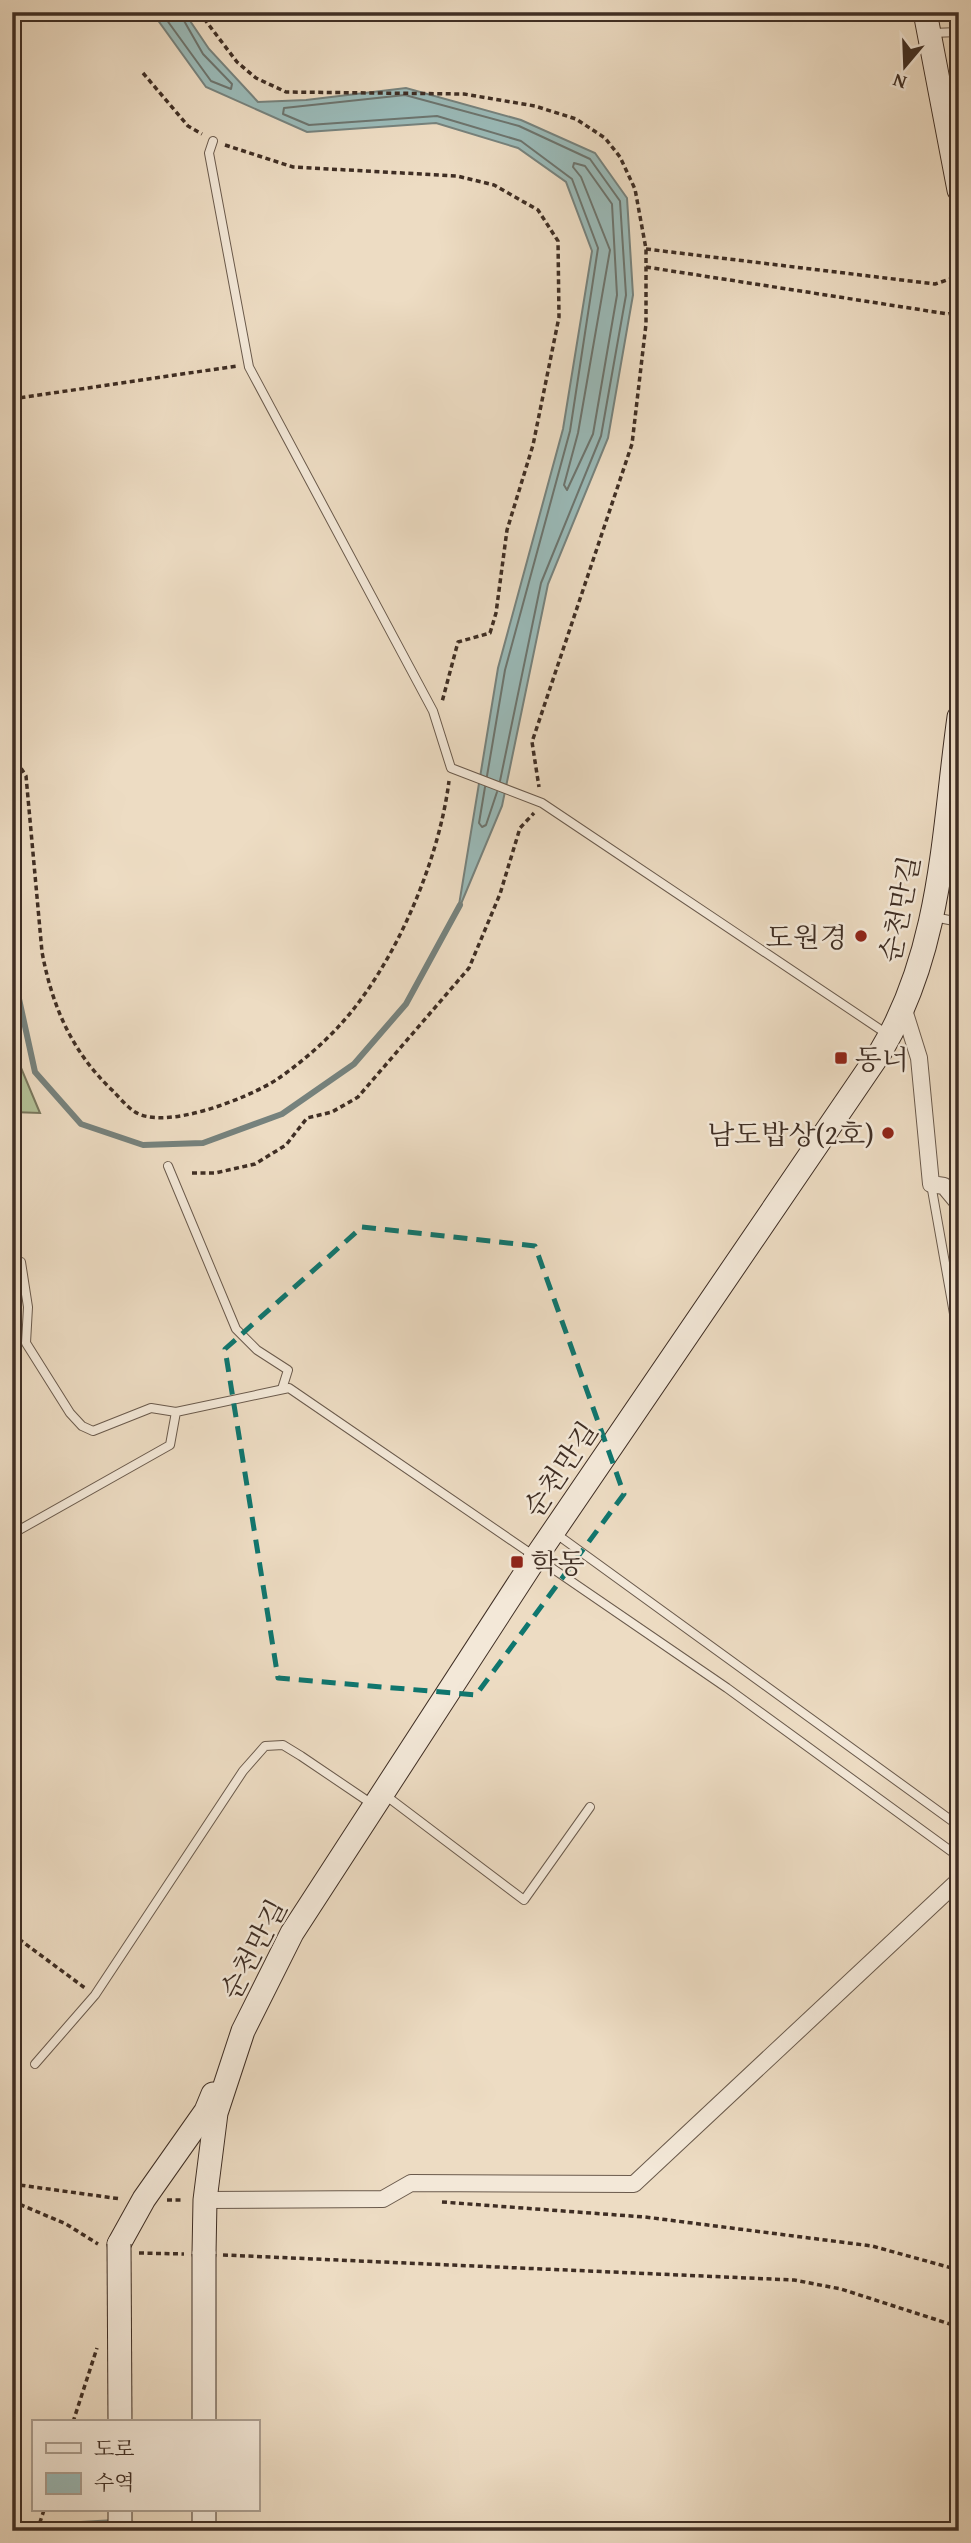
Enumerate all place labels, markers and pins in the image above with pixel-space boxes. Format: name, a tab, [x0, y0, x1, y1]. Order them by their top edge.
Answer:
place label: 도원경	[766, 916, 847, 957]
marker: 도원경	[853, 928, 869, 944]
place label: 동너	[855, 1038, 909, 1079]
marker: 동너	[833, 1050, 849, 1066]
place label: 남도밥상(2호)	[707, 1113, 874, 1154]
marker: 남도밥상(2호)	[880, 1125, 896, 1141]
place label: 학동	[531, 1542, 585, 1583]
marker: 학동	[509, 1554, 525, 1570]

